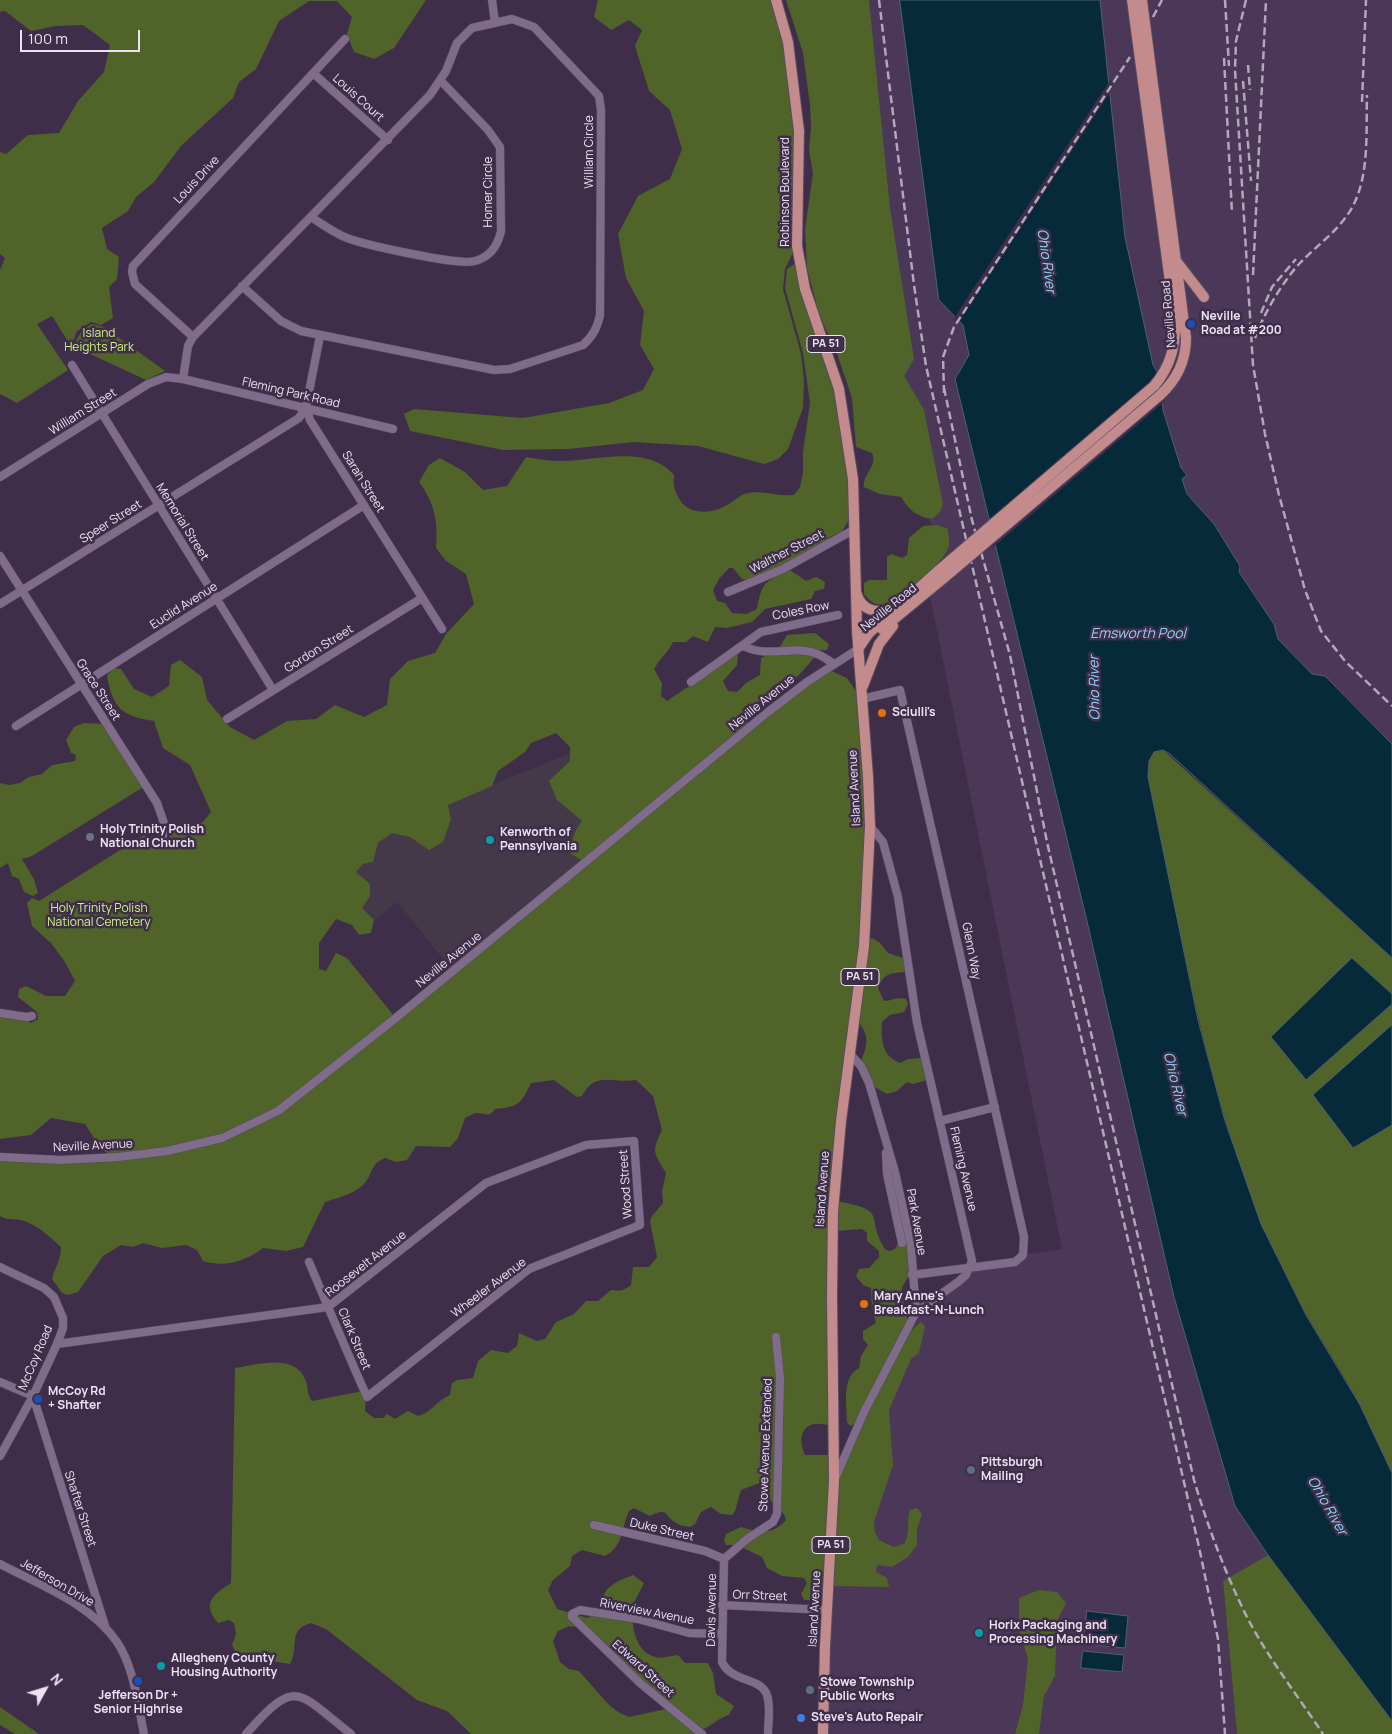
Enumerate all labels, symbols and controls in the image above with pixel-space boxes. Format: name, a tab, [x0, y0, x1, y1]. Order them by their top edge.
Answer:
scale bar	[22, 20, 142, 52]
text: 100 m	[28, 28, 68, 49]
street label: Louis Court	[329, 71, 387, 125]
street label: William Circle	[583, 115, 597, 189]
street label: Robinson Boulevard	[779, 137, 793, 247]
street label: Louis Drive	[171, 153, 223, 207]
street label: Homer Circle	[482, 156, 496, 228]
water label: Ohio River	[1033, 228, 1059, 294]
street label: Neville Road	[1159, 280, 1179, 348]
place label: Neville Road at #200	[1201, 310, 1282, 338]
marker: Neville Road at #200	[1185, 318, 1197, 330]
park label: Island Heights Park	[64, 327, 134, 355]
road number: PA 51	[807, 336, 845, 352]
street label: Fleming Park Road	[241, 375, 341, 411]
street label: William Street	[47, 386, 119, 438]
street label: Sarah Street	[338, 449, 388, 515]
street label: Memorial Street	[152, 481, 212, 563]
street label: Speer Street	[77, 497, 145, 547]
street label: Walther Street	[748, 527, 826, 577]
street label: Euclid Avenue	[148, 580, 220, 632]
street label: Neville Road	[858, 581, 920, 635]
street label: Coles Row	[771, 598, 831, 624]
street label: Gordon Street	[282, 622, 356, 676]
water label: Emsworth Pool	[1090, 626, 1186, 642]
water label: Ohio River	[1086, 655, 1104, 721]
street label: Grace Street	[73, 657, 123, 723]
street label: Neville Avenue	[726, 672, 798, 734]
place label: Sciulli's	[892, 706, 936, 720]
marker: Sciulli's	[876, 707, 888, 719]
street label: Island Avenue	[846, 750, 864, 826]
place label: Holy Trinity Polish National Church	[100, 823, 204, 851]
place label: Kenworth of Pennsylvania	[500, 826, 577, 854]
marker: Holy Trinity Polish National Church	[84, 831, 96, 843]
marker: Kenworth of Pennsylvania	[484, 834, 496, 846]
park label: Holy Trinity Polish National Cemetery	[47, 902, 151, 930]
street label: Glenn Way	[958, 921, 984, 981]
street label: Neville Avenue	[413, 929, 485, 991]
road number: PA 51	[841, 969, 879, 986]
water label: Ohio River	[1160, 1050, 1190, 1118]
street label: Fleming Avenue	[946, 1125, 980, 1213]
street label: Neville Avenue	[53, 1137, 133, 1155]
street label: Wood Street	[616, 1149, 636, 1219]
street label: Island Avenue	[813, 1150, 833, 1228]
street label: Park Avenue	[903, 1188, 929, 1256]
street label: Roosevelt Avenue	[323, 1228, 409, 1300]
street label: Wheeler Avenue	[449, 1255, 529, 1321]
place label: Mary Anne's Breakfast-N-Lunch	[874, 1290, 984, 1318]
marker: Mary Anne's Breakfast-N-Lunch	[858, 1298, 870, 1310]
street label: Clark Street	[334, 1306, 374, 1372]
street label: McCoy Road	[16, 1323, 56, 1393]
street label: Stowe Avenue Extended	[756, 1378, 776, 1512]
place label: McCoy Rd + Shafter	[48, 1385, 106, 1413]
marker: McCoy Rd + Shafter	[32, 1393, 44, 1405]
place label: Pittsburgh Mailing	[981, 1456, 1043, 1484]
marker: Pittsburgh Mailing	[965, 1464, 977, 1476]
street label: Shafter Street	[61, 1469, 99, 1549]
water label: Ohio River	[1303, 1474, 1351, 1538]
street label: Duke Street	[628, 1516, 696, 1544]
road number: PA 51	[812, 1536, 850, 1554]
street label: Jefferson Drive	[18, 1556, 96, 1610]
street label: Island Avenue	[806, 1571, 824, 1647]
street label: Davis Avenue	[704, 1573, 720, 1647]
street label: Orr Street	[732, 1588, 788, 1604]
street label: Riverview Avenue	[599, 1596, 695, 1628]
place label: Horix Packaging and Processing Machinery	[989, 1619, 1117, 1647]
marker: Horix Packaging and Processing Machinery	[973, 1627, 985, 1639]
street label: Edward Street	[609, 1637, 677, 1701]
place label: Allegheny County Housing Authority	[171, 1652, 277, 1680]
marker: Allegheny County Housing Authority	[155, 1660, 167, 1672]
north arrow	[20, 1664, 70, 1714]
text: N	[46, 1669, 68, 1689]
marker: Jefferson Dr + Senior Highrise	[132, 1675, 144, 1687]
place label: Stowe Township Public Works	[820, 1676, 914, 1704]
marker: Stowe Township Public Works	[804, 1684, 816, 1696]
place label: Jefferson Dr + Senior Highrise	[93, 1689, 183, 1717]
place label: Steve's Auto Repair	[811, 1711, 923, 1725]
marker: Steve's Auto Repair	[795, 1712, 807, 1724]

